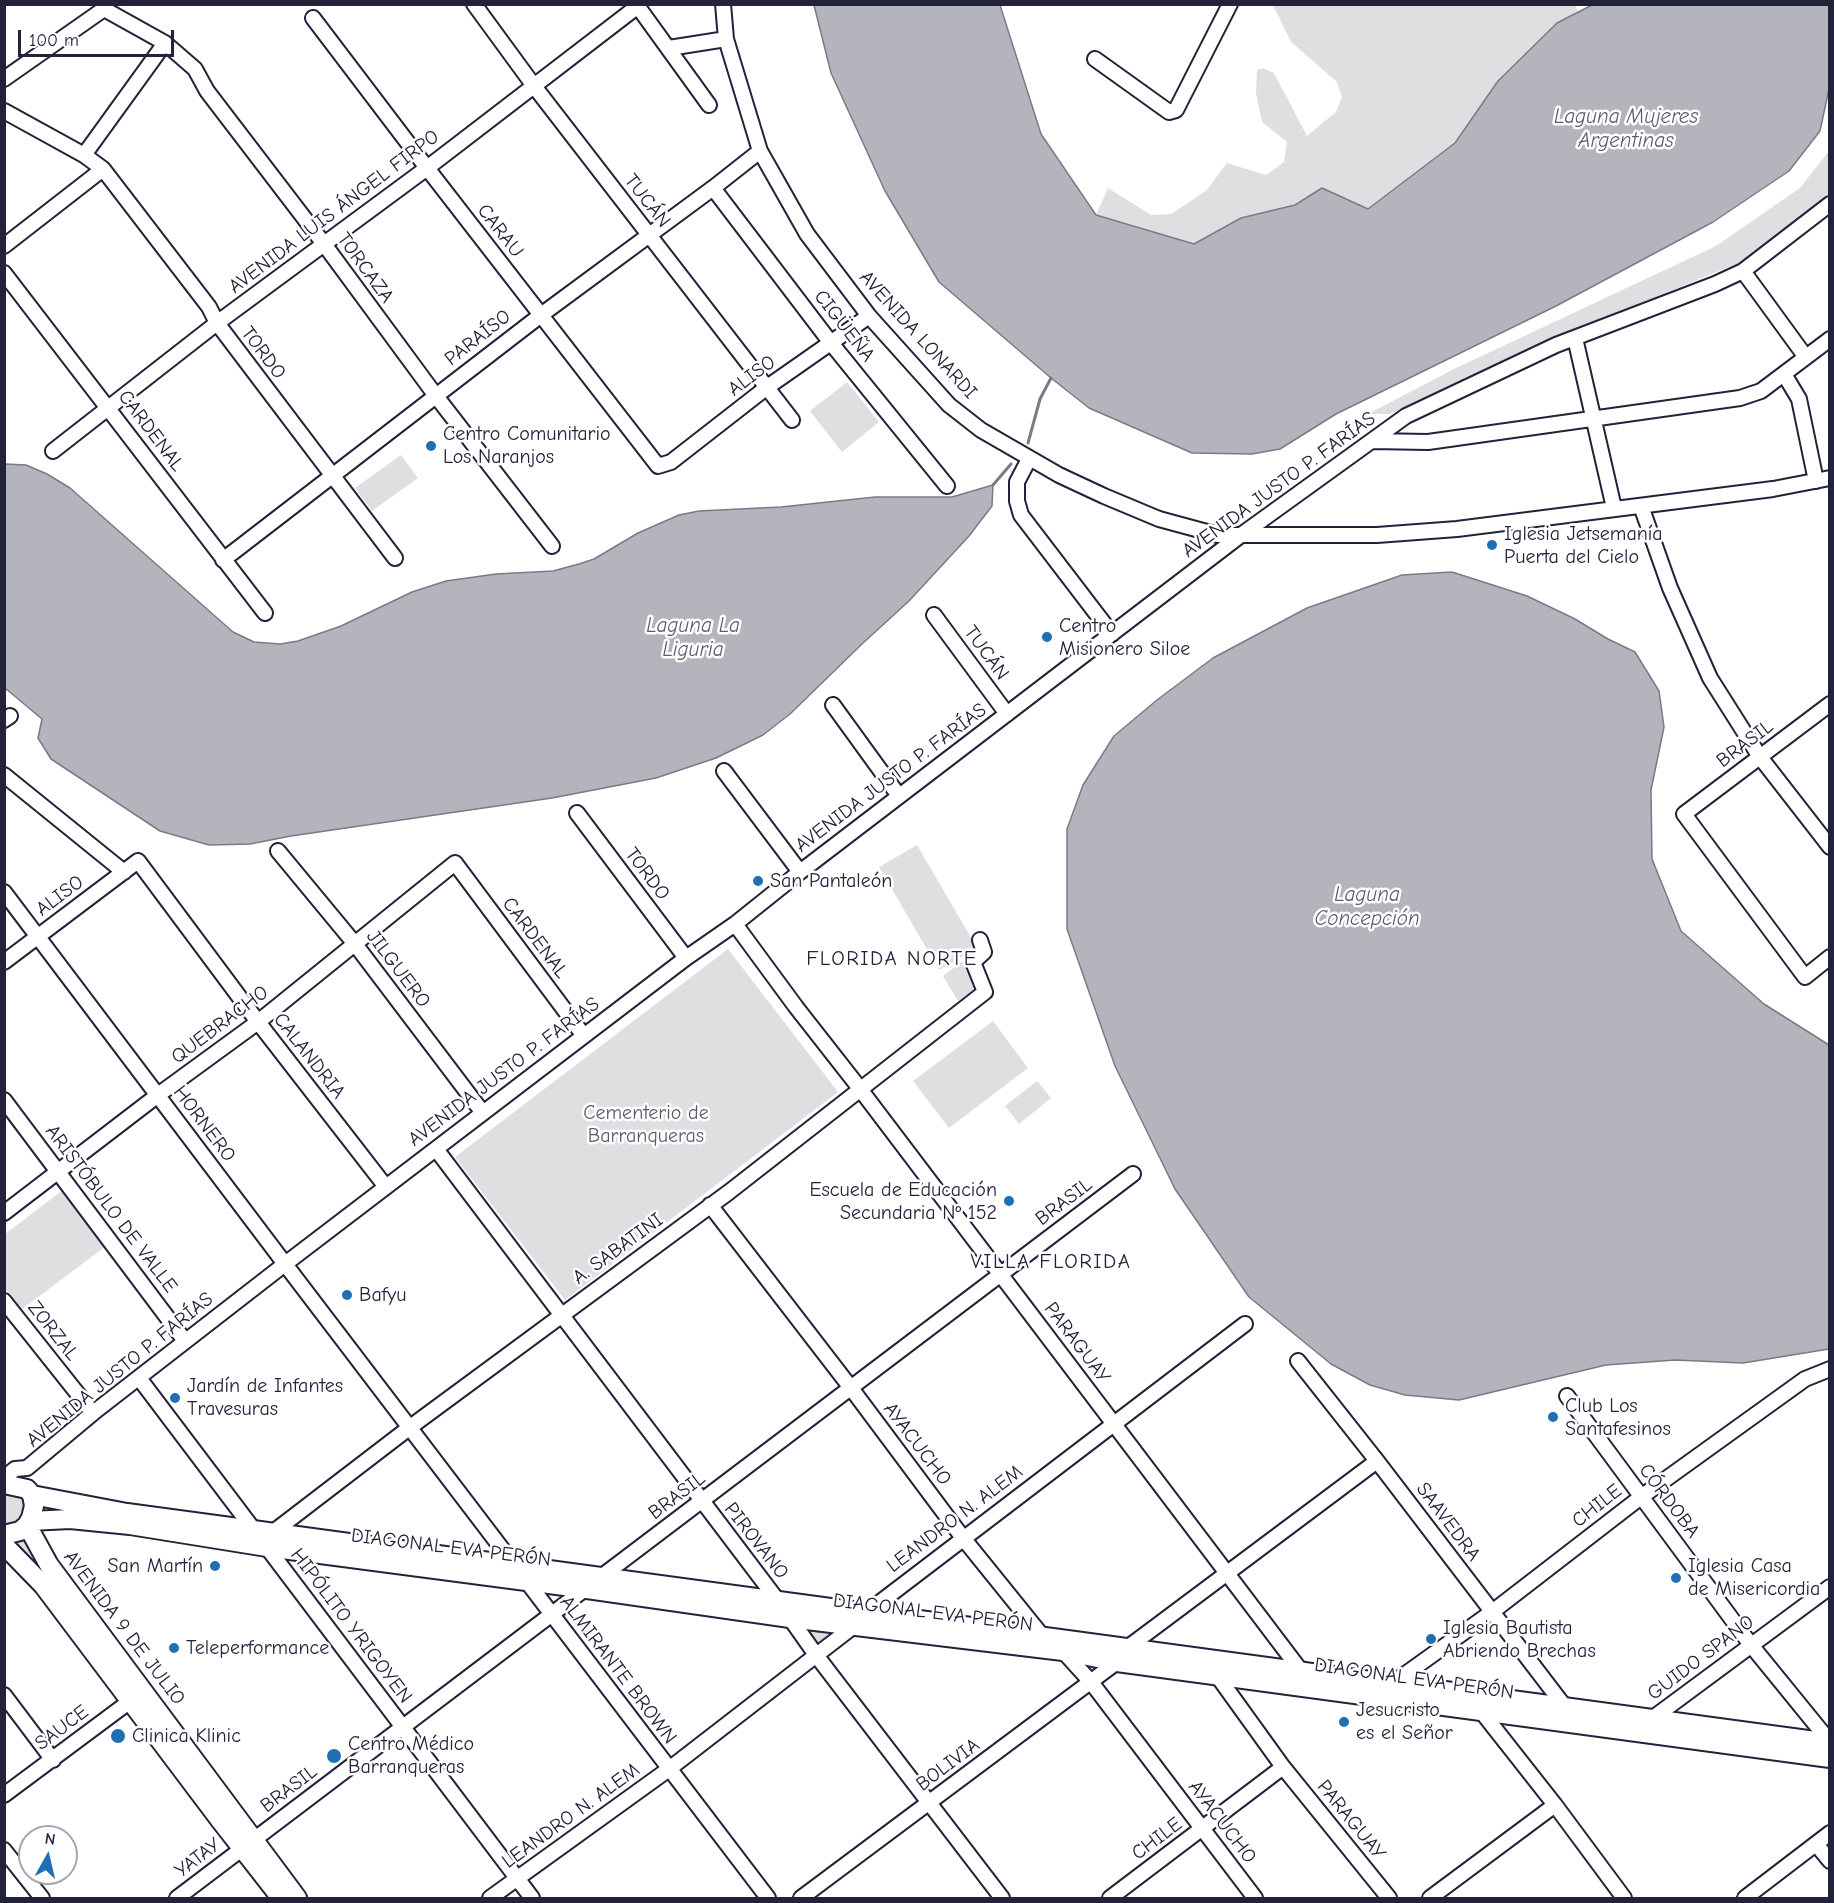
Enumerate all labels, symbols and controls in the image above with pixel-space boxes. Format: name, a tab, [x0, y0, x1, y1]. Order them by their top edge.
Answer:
scale bar	[21, 18, 177, 56]
text: 100 m	[29, 30, 79, 51]
water label: Laguna Mujeres Argentinas	[1554, 104, 1698, 154]
street label: AVENIDA LUIS ÁNGEL FIRPO	[224, 125, 444, 299]
street label: TUCÁN	[619, 169, 675, 233]
street label: CARAU	[472, 199, 528, 263]
street label: TORCAZA	[331, 228, 399, 308]
street label: AVENIDA LONARDI	[854, 266, 982, 404]
street label: CIGÜEÑA	[809, 285, 879, 367]
street label: PARAÍSO	[440, 305, 516, 371]
street label: TORDO	[236, 322, 290, 384]
street label: ALISO	[723, 350, 781, 402]
street label: CARDENAL	[113, 386, 189, 476]
street label: AVENIDA JUSTO P. FARÍAS	[1178, 407, 1380, 563]
place label: Centro Comunitario Los Naranjos	[443, 422, 611, 469]
marker: Centro Comunitario Los Naranjos	[424, 439, 438, 453]
place label: Iglesia Jetsemanía Puerta del Cielo	[1504, 522, 1663, 569]
marker: Iglesia Jetsemanía Puerta del Cielo	[1485, 538, 1499, 552]
water label: Laguna La Liguria	[646, 613, 740, 663]
place label: Centro Misionero Siloe	[1059, 614, 1190, 661]
street label: TUCÁN	[958, 621, 1014, 685]
marker: Centro Misionero Siloe	[1040, 630, 1054, 644]
street label: AVENIDA JUSTO P. FARÍAS	[791, 698, 991, 858]
street label: BRASIL	[1712, 715, 1778, 773]
street label: TORDO	[620, 843, 674, 905]
place label: San Pantaleón	[770, 869, 892, 893]
street label: ALISO	[31, 870, 89, 922]
marker: San Pantaleón	[751, 874, 765, 888]
water label: Laguna Concepción	[1314, 882, 1420, 932]
street label: CARDENAL	[497, 893, 573, 983]
street label: JILGUERO	[361, 925, 435, 1013]
district label: FLORIDA NORTE	[806, 946, 978, 972]
street label: QUEBRACHO	[167, 981, 273, 1069]
street label: AVENIDA JUSTO P. FARÍAS	[404, 992, 604, 1152]
street label: CALANDRIA	[268, 1008, 350, 1104]
street label: HORNERO	[168, 1081, 240, 1167]
park label: Cementerio de Barranqueras	[583, 1101, 709, 1148]
street label: ARISTÓBULO DE VALLE	[40, 1120, 182, 1298]
street label: BRASIL	[1031, 1173, 1097, 1231]
place label: Escuela de Educación Secundaria Nº 152	[809, 1178, 997, 1225]
marker: Escuela de Educación Secundaria Nº 152	[1002, 1194, 1016, 1208]
street label: A. SABATINI	[568, 1208, 668, 1290]
district label: VILLA FLORIDA	[971, 1249, 1131, 1275]
place label: Bafyu	[359, 1283, 406, 1307]
street label: AVENIDA JUSTO P. FARÍAS	[22, 1287, 218, 1453]
marker: Bafyu	[340, 1288, 354, 1302]
street label: ZORZAL	[22, 1296, 84, 1366]
street label: PARAGUAY	[1039, 1298, 1115, 1388]
place label: Jardín de Infantes Travesuras	[187, 1374, 343, 1421]
marker: Jardín de Infantes Travesuras	[168, 1391, 182, 1405]
place label: Club Los Santafesinos	[1565, 1394, 1671, 1441]
street label: AYACUCHO	[878, 1398, 956, 1490]
marker: Club Los Santafesinos	[1546, 1410, 1560, 1424]
street label: CÓRDOBA	[1633, 1459, 1705, 1543]
street label: LEANDRO N. ALEM	[882, 1460, 1028, 1578]
street label: BRASIL	[644, 1467, 710, 1525]
street label: SAAVEDRA	[1411, 1478, 1485, 1566]
street label: CHILE	[1567, 1479, 1627, 1533]
street label: PIROVANO	[719, 1498, 793, 1584]
street label: DIAGONAL EVA PERÓN	[350, 1524, 552, 1572]
street label: HIPÓLITO YRIGOYEN	[285, 1544, 417, 1708]
street label: AVENIDA 9 DE JULIO	[58, 1546, 190, 1710]
place label: San Martín	[108, 1554, 203, 1578]
place label: Iglesia Casa de Misericordia	[1688, 1554, 1820, 1601]
marker: San Martín	[208, 1559, 222, 1573]
marker: Iglesia Casa de Misericordia	[1669, 1571, 1683, 1585]
street label: DIAGONAL EVA PERÓN	[832, 1589, 1034, 1637]
street label: ALMIRANTE BROWN	[554, 1591, 682, 1749]
street label: GUIDO SPANO	[1643, 1610, 1759, 1706]
place label: Iglesia Bautista Abriendo Brechas	[1443, 1616, 1596, 1663]
marker: Iglesia Bautista Abriendo Brechas	[1424, 1632, 1438, 1646]
place label: Teleperformance	[186, 1636, 329, 1660]
marker: Teleperformance	[167, 1641, 181, 1655]
street label: DIAGONAL EVA PERÓN	[1313, 1653, 1515, 1705]
place label: Jesucristo es el Señor	[1356, 1698, 1453, 1745]
street label: SAUCE	[30, 1700, 94, 1756]
marker: Jesucristo es el Señor	[1337, 1715, 1351, 1729]
place label: Clinica Klinic	[132, 1724, 241, 1748]
marker: Clinica Klinic	[109, 1727, 127, 1745]
place label: Centro Médico Barranqueras	[348, 1732, 474, 1779]
street label: BOLIVIA	[912, 1733, 984, 1797]
marker: Centro Médico Barranqueras	[325, 1747, 343, 1765]
street label: LEANDRO N. ALEM	[498, 1758, 644, 1874]
street label: BRASIL	[256, 1760, 322, 1818]
street label: PARAGUAY	[1312, 1775, 1390, 1865]
street label: AYACUCHO	[1183, 1776, 1261, 1868]
street label: CHILE	[1127, 1812, 1187, 1866]
north arrow	[18, 1825, 78, 1885]
text: N	[44, 1830, 57, 1849]
street label: YATAY	[170, 1833, 226, 1883]

